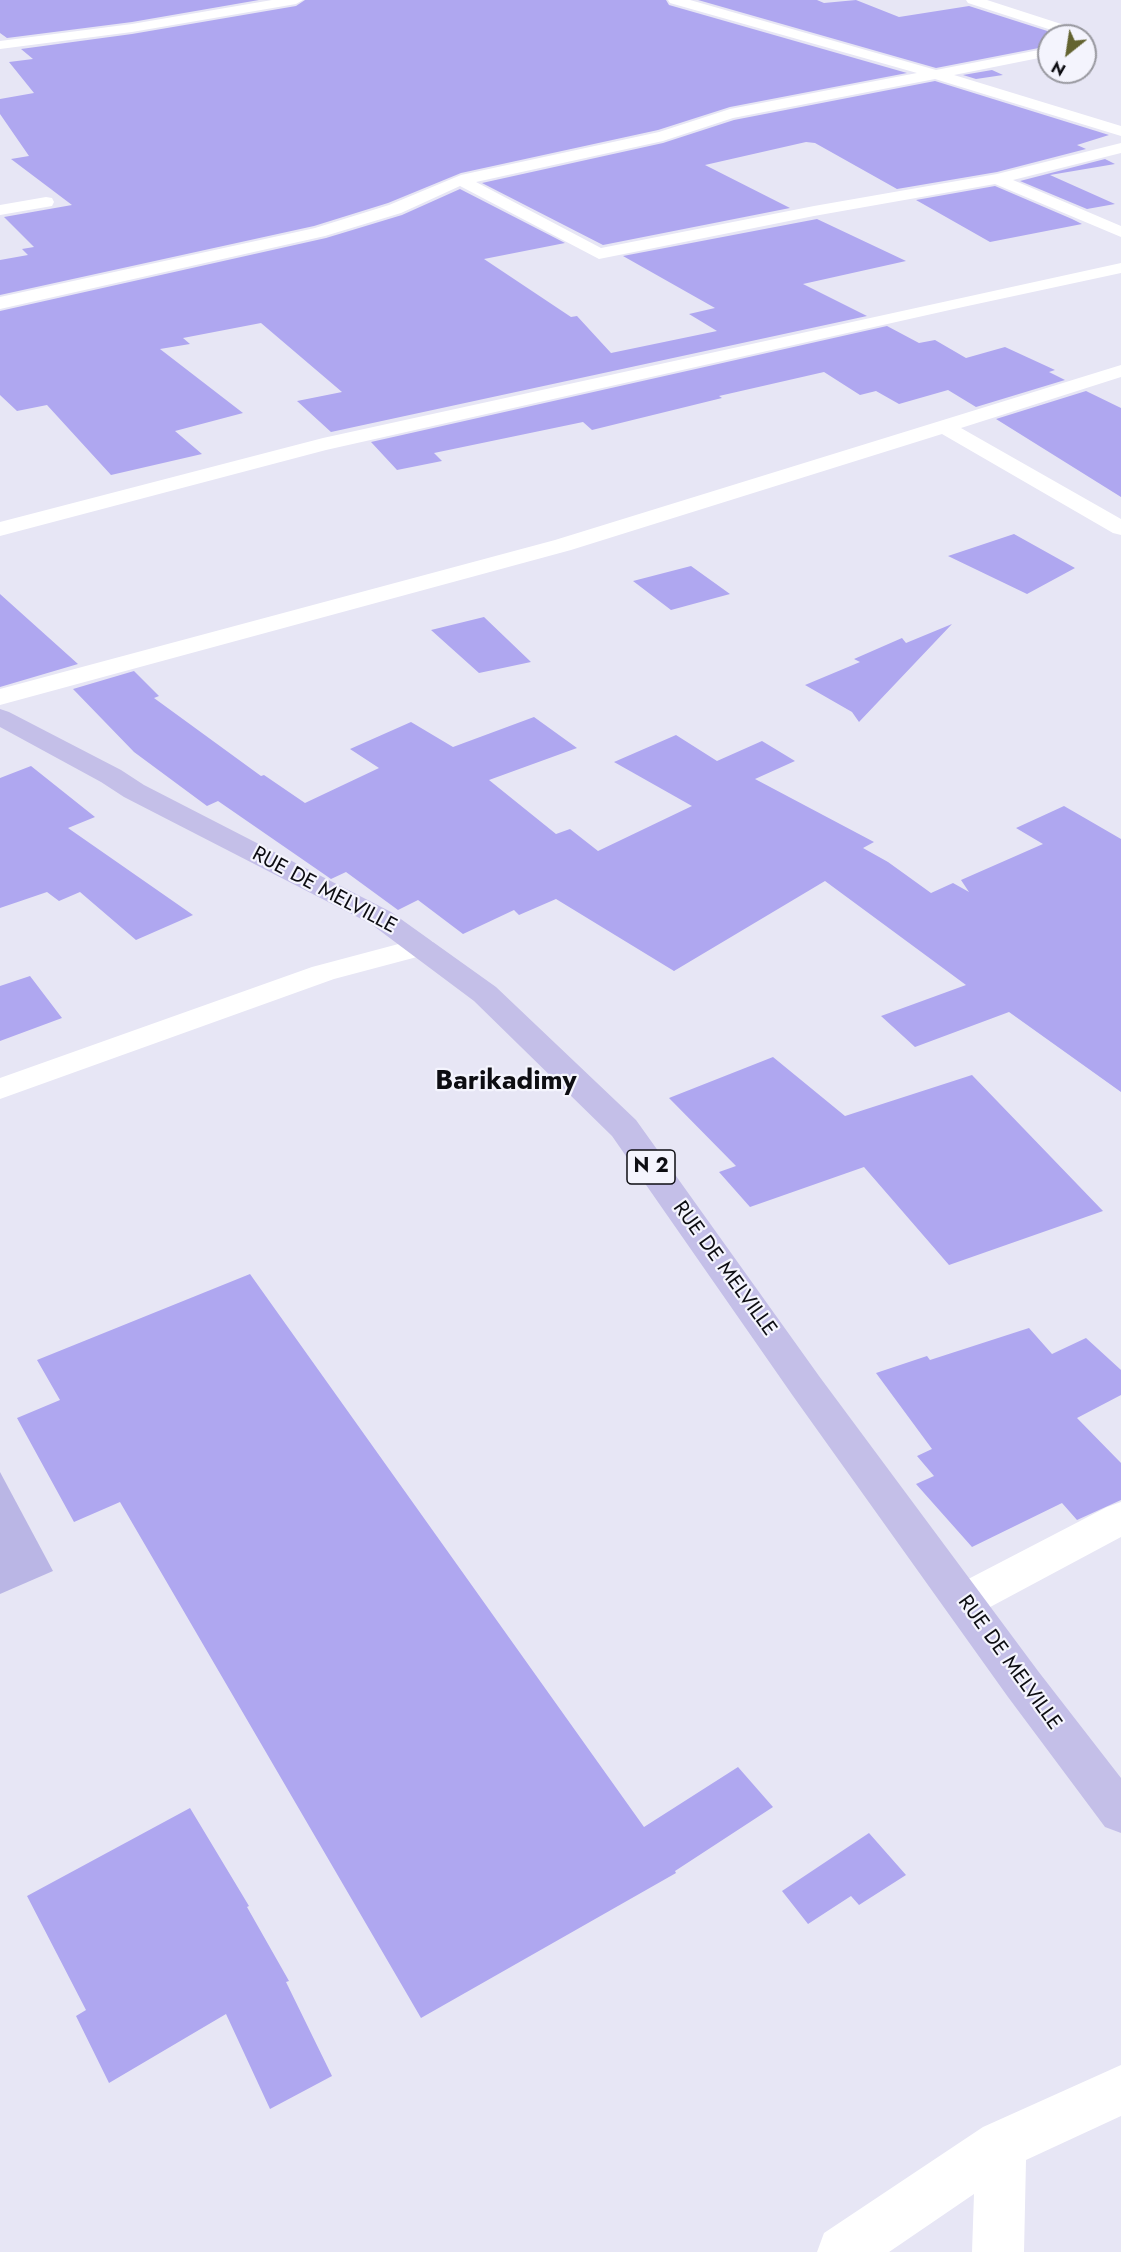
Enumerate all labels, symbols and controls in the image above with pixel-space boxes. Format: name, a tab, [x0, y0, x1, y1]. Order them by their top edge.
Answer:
north arrow	[1037, 24, 1097, 84]
text: N	[1047, 55, 1070, 81]
street label: RUE DE MELVILLE	[247, 842, 401, 940]
district label: Barikadimy	[435, 1066, 577, 1098]
road number: N 2	[627, 1150, 675, 1184]
street label: RUE DE MELVILLE	[667, 1197, 781, 1341]
street label: RUE DE MELVILLE	[952, 1591, 1066, 1735]

